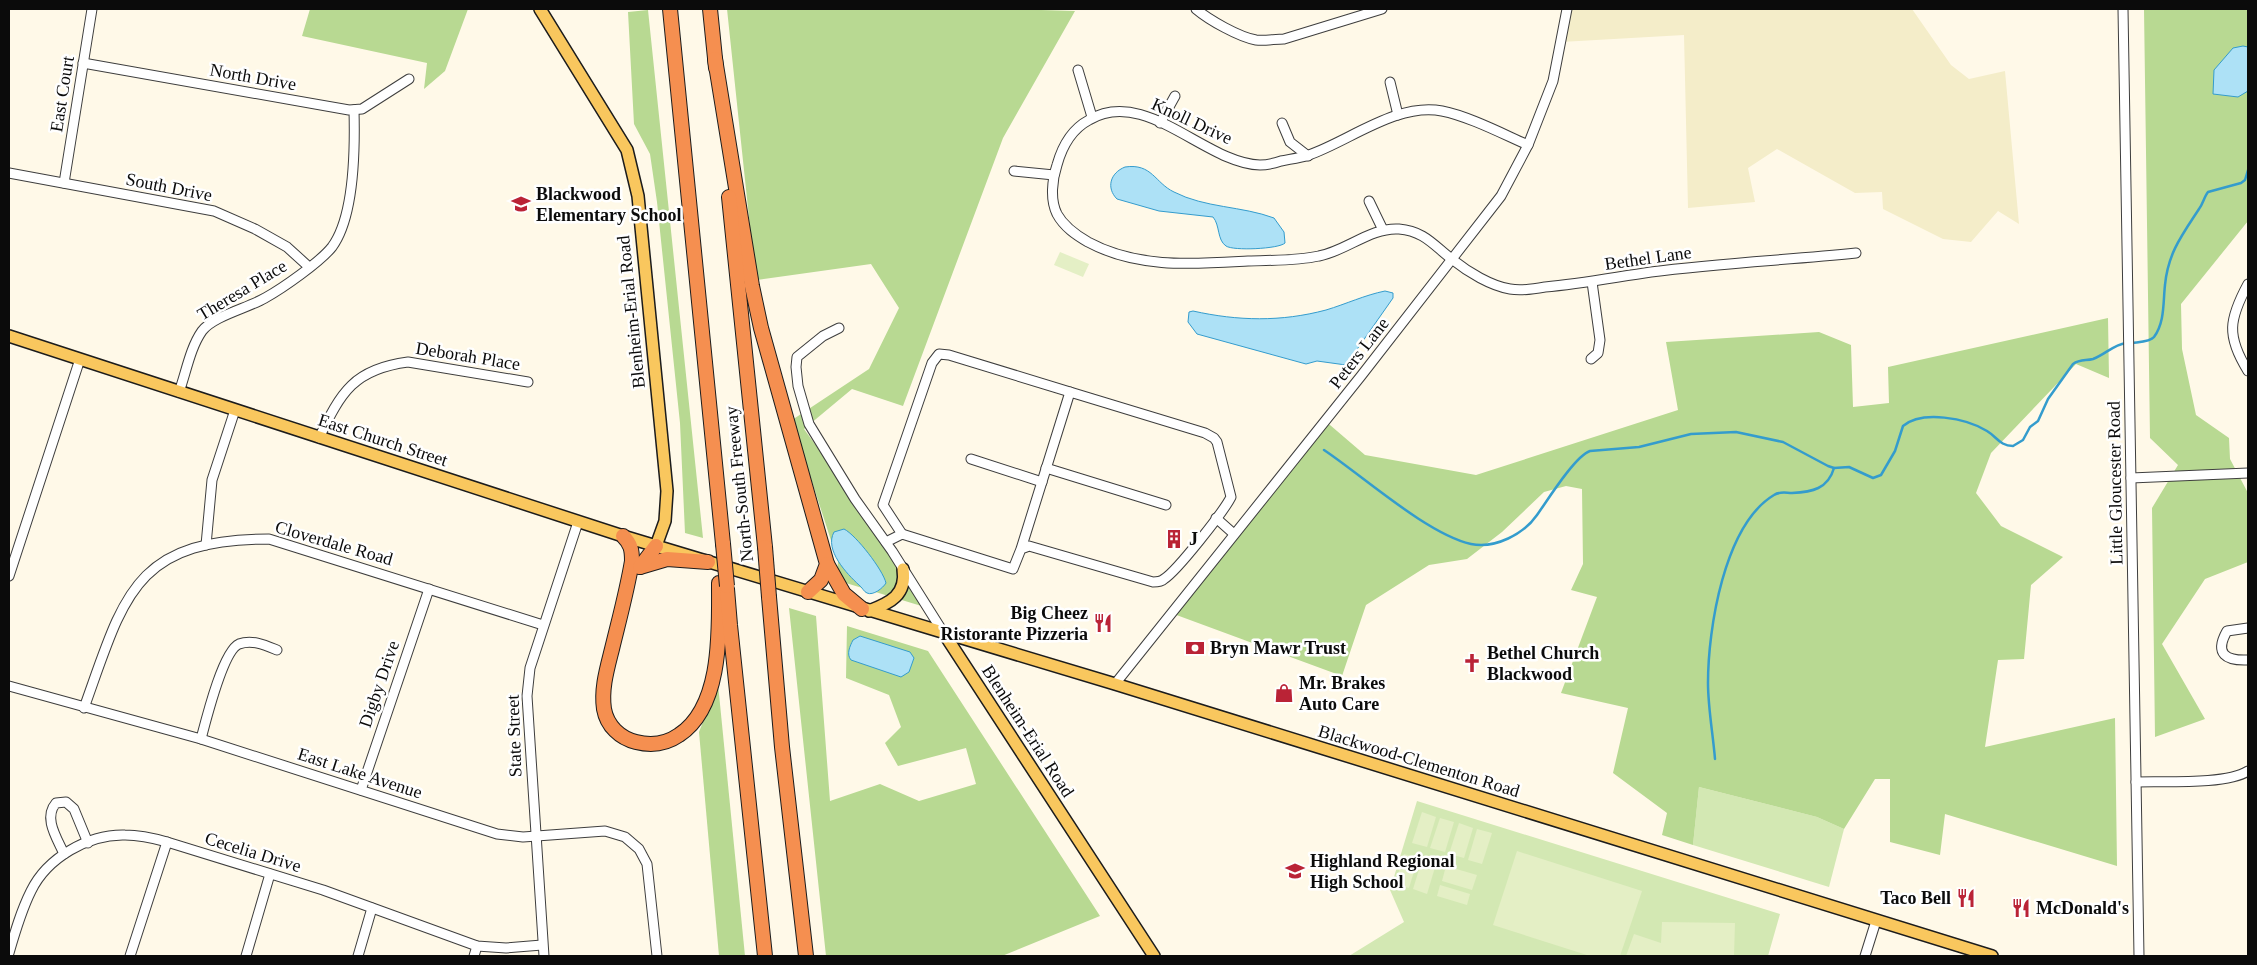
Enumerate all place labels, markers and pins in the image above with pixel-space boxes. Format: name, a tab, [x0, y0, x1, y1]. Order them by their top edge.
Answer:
place label: Blackwood Elementary School	[536, 184, 682, 225]
school or university icon: Blackwood Elementary School	[510, 193, 532, 215]
building icon: J	[1163, 528, 1185, 550]
place label: J	[1189, 529, 1198, 549]
place label: Big Cheez Ristorante Pizzeria	[941, 603, 1088, 644]
restaurant icon: Big Cheez Ristorante Pizzeria	[1092, 612, 1114, 634]
bank icon: Bryn Mawr Trust	[1184, 637, 1206, 659]
place label: Bryn Mawr Trust	[1210, 638, 1346, 658]
place label: Bethel Church Blackwood	[1487, 643, 1599, 684]
church icon: Bethel Church Blackwood	[1461, 652, 1483, 674]
place label: Mr. Brakes Auto Care	[1299, 673, 1385, 714]
shop icon: Mr. Brakes Auto Care	[1273, 682, 1295, 704]
place label: Highland Regional High School	[1310, 851, 1455, 892]
school or university icon: Highland Regional High School	[1284, 860, 1306, 882]
restaurant icon: Taco Bell	[1955, 887, 1977, 909]
place label: Taco Bell	[1880, 888, 1951, 908]
restaurant icon: McDonald's	[2010, 897, 2032, 919]
place label: McDonald's	[2036, 898, 2129, 918]

